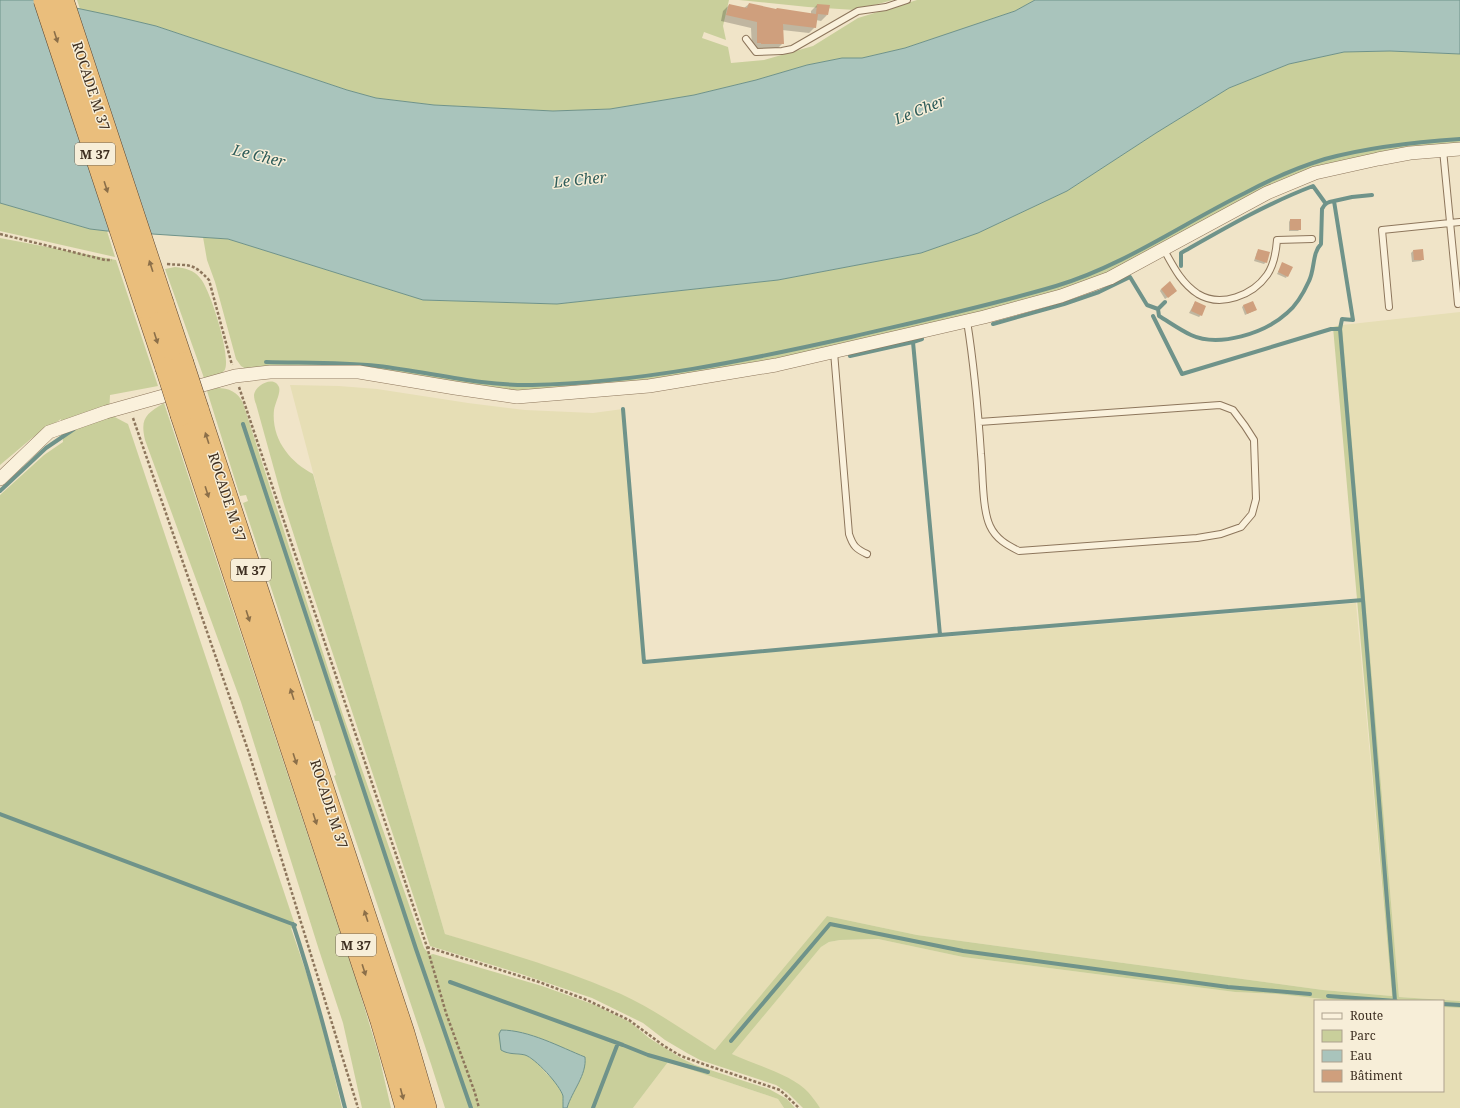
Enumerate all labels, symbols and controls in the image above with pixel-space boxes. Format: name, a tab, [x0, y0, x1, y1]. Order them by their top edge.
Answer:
one-way arrow	[53, 31, 59, 43]
street label: ROCADE M 37	[68, 39, 115, 133]
water label: Le Cher	[890, 89, 949, 129]
water label: Le Cher	[230, 139, 289, 171]
road number: M 37	[75, 143, 115, 165]
water label: Le Cher	[551, 166, 608, 192]
one-way arrow	[103, 181, 109, 193]
one-way arrow	[148, 260, 154, 272]
one-way arrow	[153, 332, 159, 344]
one-way arrow	[204, 431, 210, 443]
street label: ROCADE M 37	[204, 450, 251, 544]
one-way arrow	[204, 487, 210, 499]
road number: M 37	[231, 559, 271, 581]
one-way arrow	[245, 610, 251, 622]
one-way arrow	[289, 687, 295, 699]
one-way arrow	[293, 754, 299, 766]
street label: ROCADE M 37	[306, 757, 353, 851]
one-way arrow	[312, 814, 318, 826]
one-way arrow	[363, 910, 369, 922]
road number: M 37	[336, 934, 376, 956]
one-way arrow	[362, 964, 368, 976]
legend	[1314, 1000, 1444, 1092]
text: Route	[1350, 1007, 1383, 1024]
text: Parc	[1350, 1027, 1376, 1044]
text: Eau	[1350, 1047, 1372, 1064]
text: Bâtiment	[1350, 1067, 1402, 1084]
one-way arrow	[400, 1088, 406, 1100]

